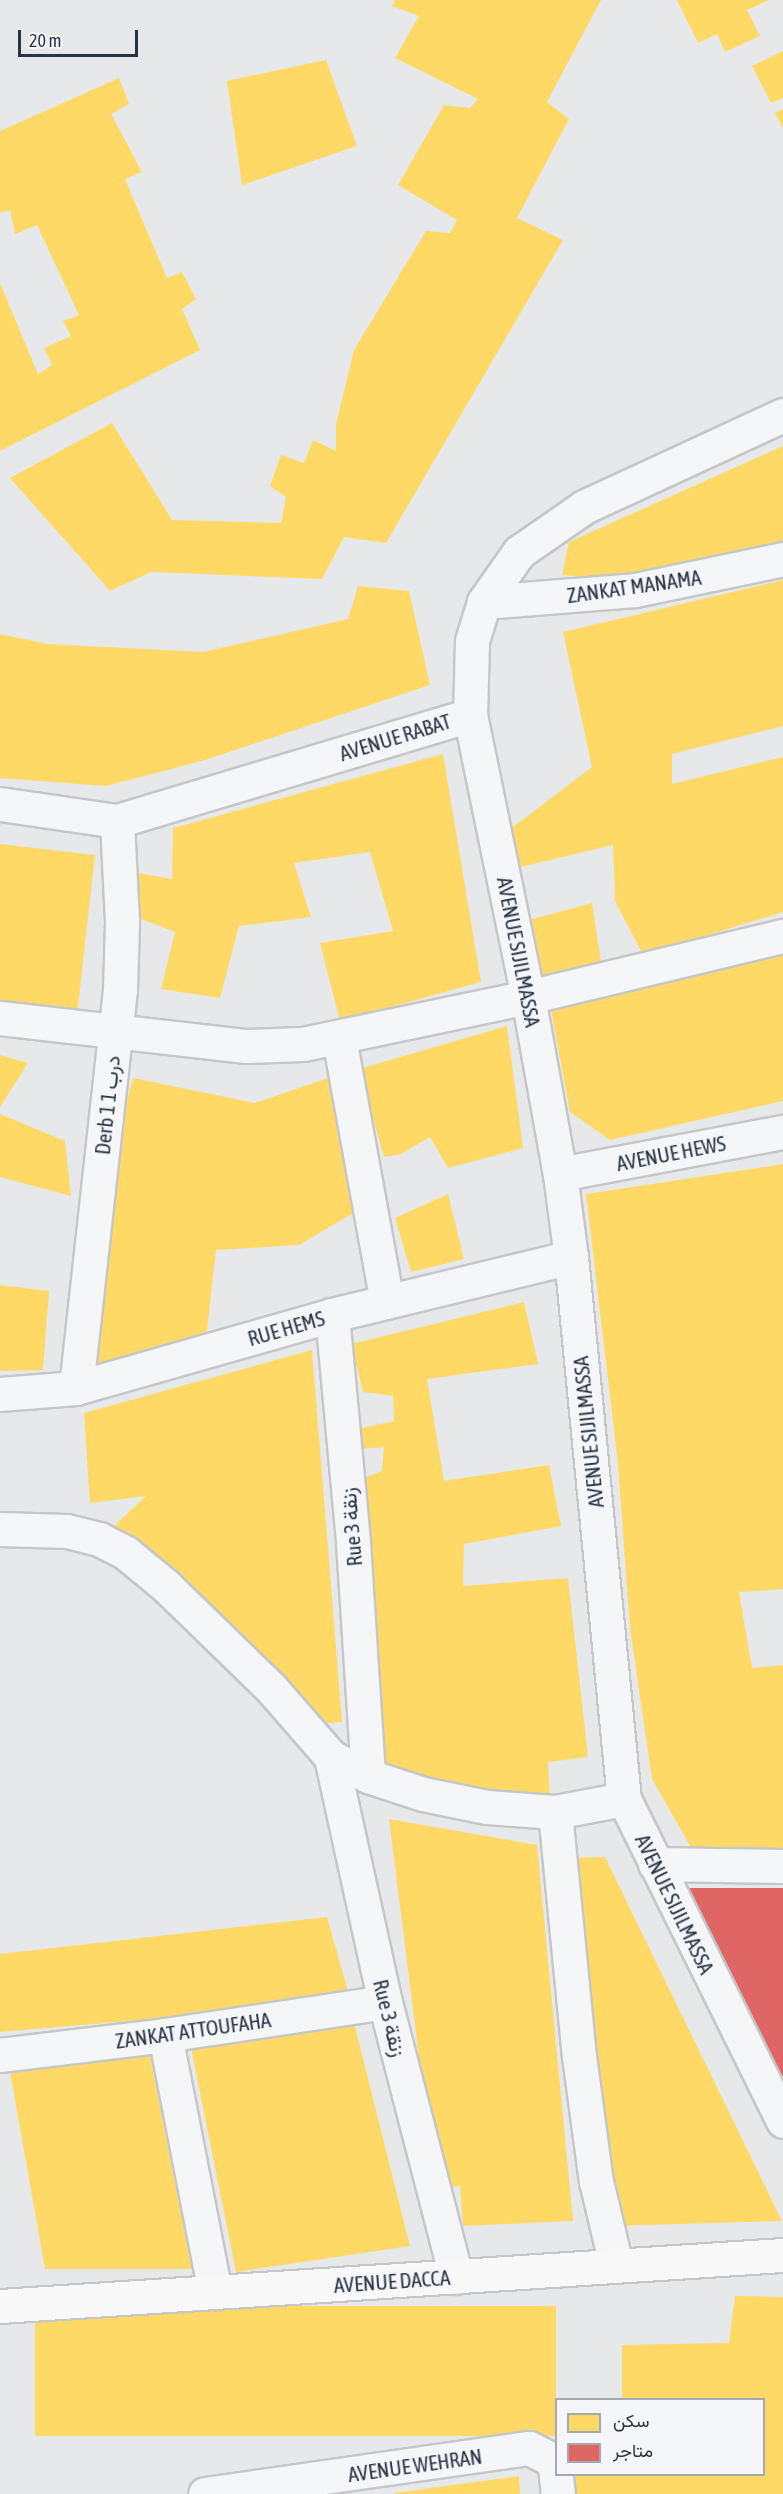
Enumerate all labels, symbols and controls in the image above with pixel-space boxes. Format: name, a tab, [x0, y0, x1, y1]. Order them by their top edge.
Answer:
scale bar	[21, 18, 141, 56]
text: 20 m	[29, 30, 61, 51]
street label: ZANKAT MANAMA	[565, 564, 703, 608]
street label: AVENUE RABAT	[336, 708, 454, 766]
street label: AVENUE SIJILMASSA	[492, 875, 546, 1029]
street label: Derb 1 درب 1	[89, 1054, 125, 1156]
street label: AVENUE HEWS	[614, 1130, 728, 1176]
street label: RUE HEMS	[245, 1305, 327, 1351]
street label: AVENUE SIJILMASSA	[568, 1355, 608, 1509]
street label: Rue 3 زنقة	[335, 1487, 367, 1567]
street label: AVENUE SIJILMASSA	[630, 1830, 720, 1978]
street label: Rue 3 زنقة	[368, 1977, 412, 2059]
street label: ZANKAT ATTOUFAHA	[114, 2007, 272, 2053]
street label: AVENUE DACCA	[333, 2264, 451, 2298]
legend	[555, 2398, 765, 2476]
text: سكن	[613, 2410, 649, 2431]
text: متاجر	[613, 2440, 653, 2461]
street label: AVENUE WEHRAN	[346, 2443, 484, 2487]

